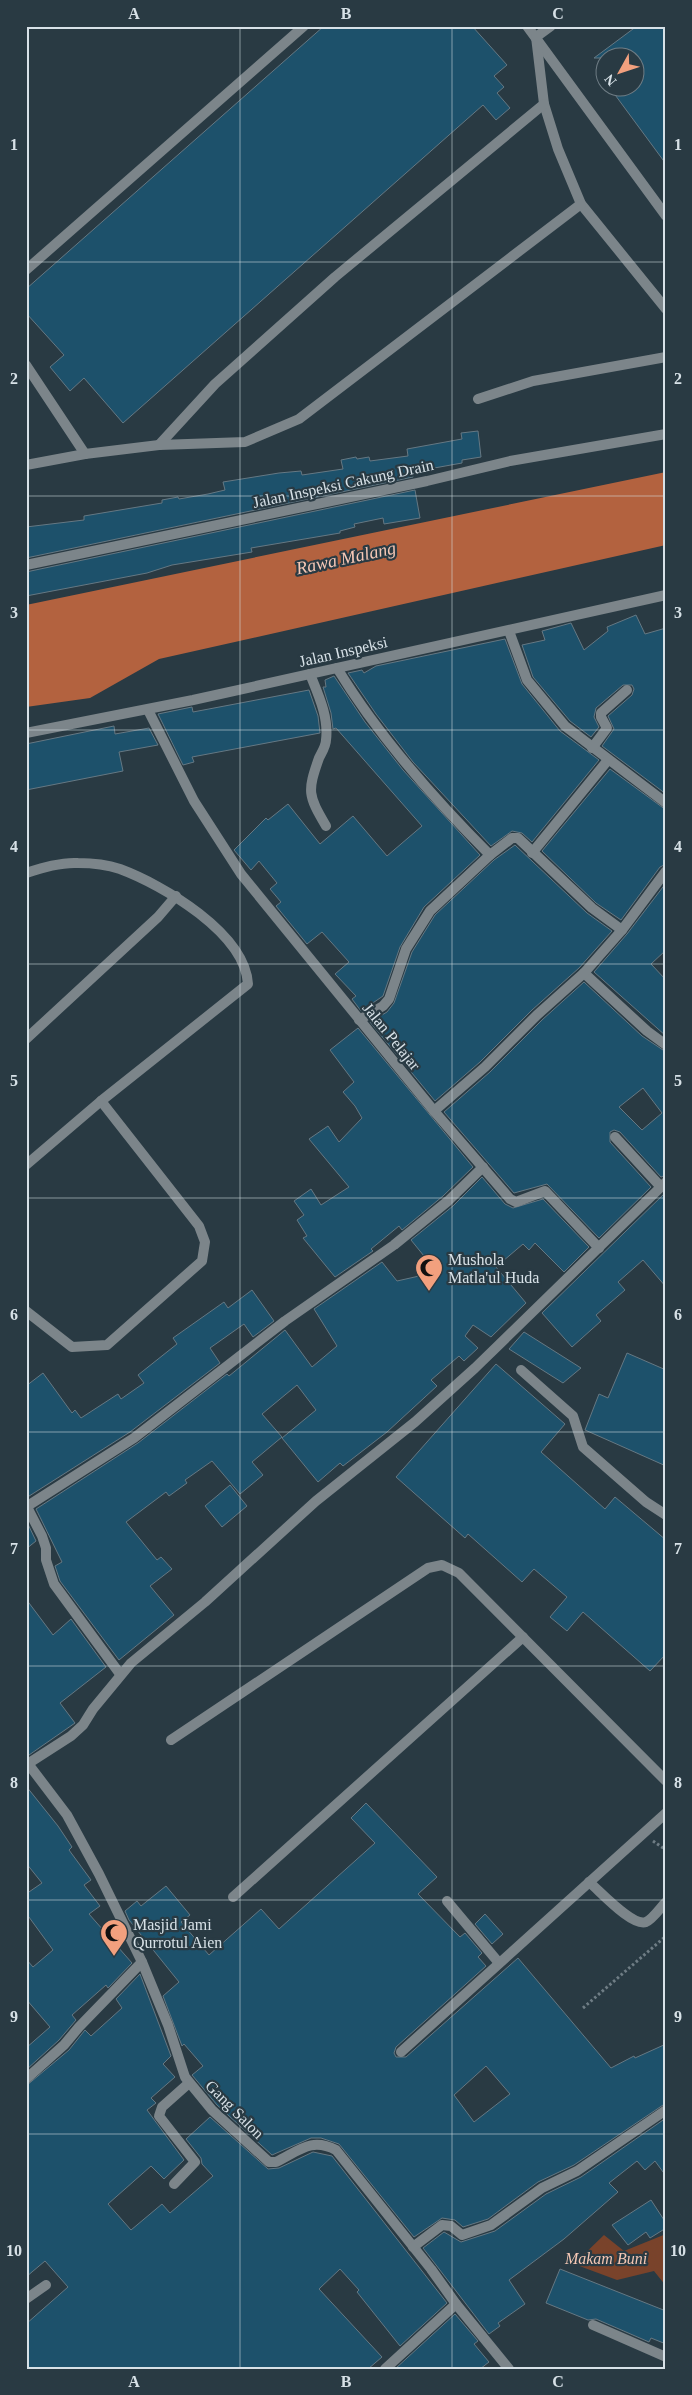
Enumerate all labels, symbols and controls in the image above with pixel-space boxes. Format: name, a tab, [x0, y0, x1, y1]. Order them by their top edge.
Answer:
text: A	[128, 5, 140, 22]
text: B	[341, 5, 352, 22]
text: C	[552, 5, 564, 22]
north arrow	[594, 48, 644, 98]
text: N	[601, 71, 619, 89]
text: 1	[10, 136, 18, 153]
text: 1	[674, 136, 682, 153]
text: 2	[10, 370, 18, 387]
text: 2	[674, 370, 682, 387]
street label: Jalan Inspeksi Cakung Drain	[251, 456, 435, 512]
water label: Rawa Malang	[293, 538, 398, 579]
text: 3	[10, 604, 18, 621]
text: 3	[674, 604, 682, 621]
street label: Jalan Inspeksi	[297, 633, 390, 671]
text: 4	[10, 838, 18, 855]
text: 4	[674, 838, 682, 855]
street label: Jalan Pelajar	[359, 999, 424, 1074]
text: 5	[10, 1072, 18, 1089]
text: 5	[674, 1072, 682, 1089]
place label: Mushola Matla'ul Huda	[448, 1251, 539, 1286]
mosque icon: Mushola Matla'ul Huda	[414, 1253, 444, 1292]
text: 6	[10, 1306, 18, 1323]
text: 6	[674, 1306, 682, 1323]
text: 7	[10, 1540, 18, 1557]
text: 7	[674, 1540, 682, 1557]
text: 8	[10, 1774, 18, 1791]
text: 8	[674, 1774, 682, 1791]
place label: Masjid Jami Qurrotul Aien	[133, 1916, 222, 1951]
mosque icon: Masjid Jami Qurrotul Aien	[99, 1918, 129, 1957]
text: 9	[10, 2008, 18, 2025]
text: 9	[674, 2008, 682, 2025]
street label: Gang Salon	[201, 2077, 267, 2143]
text: 10	[6, 2242, 22, 2259]
text: 10	[670, 2242, 686, 2259]
park label: Makam Buni	[564, 2250, 647, 2267]
text: A	[128, 2373, 140, 2390]
text: B	[341, 2373, 352, 2390]
text: C	[552, 2373, 564, 2390]

